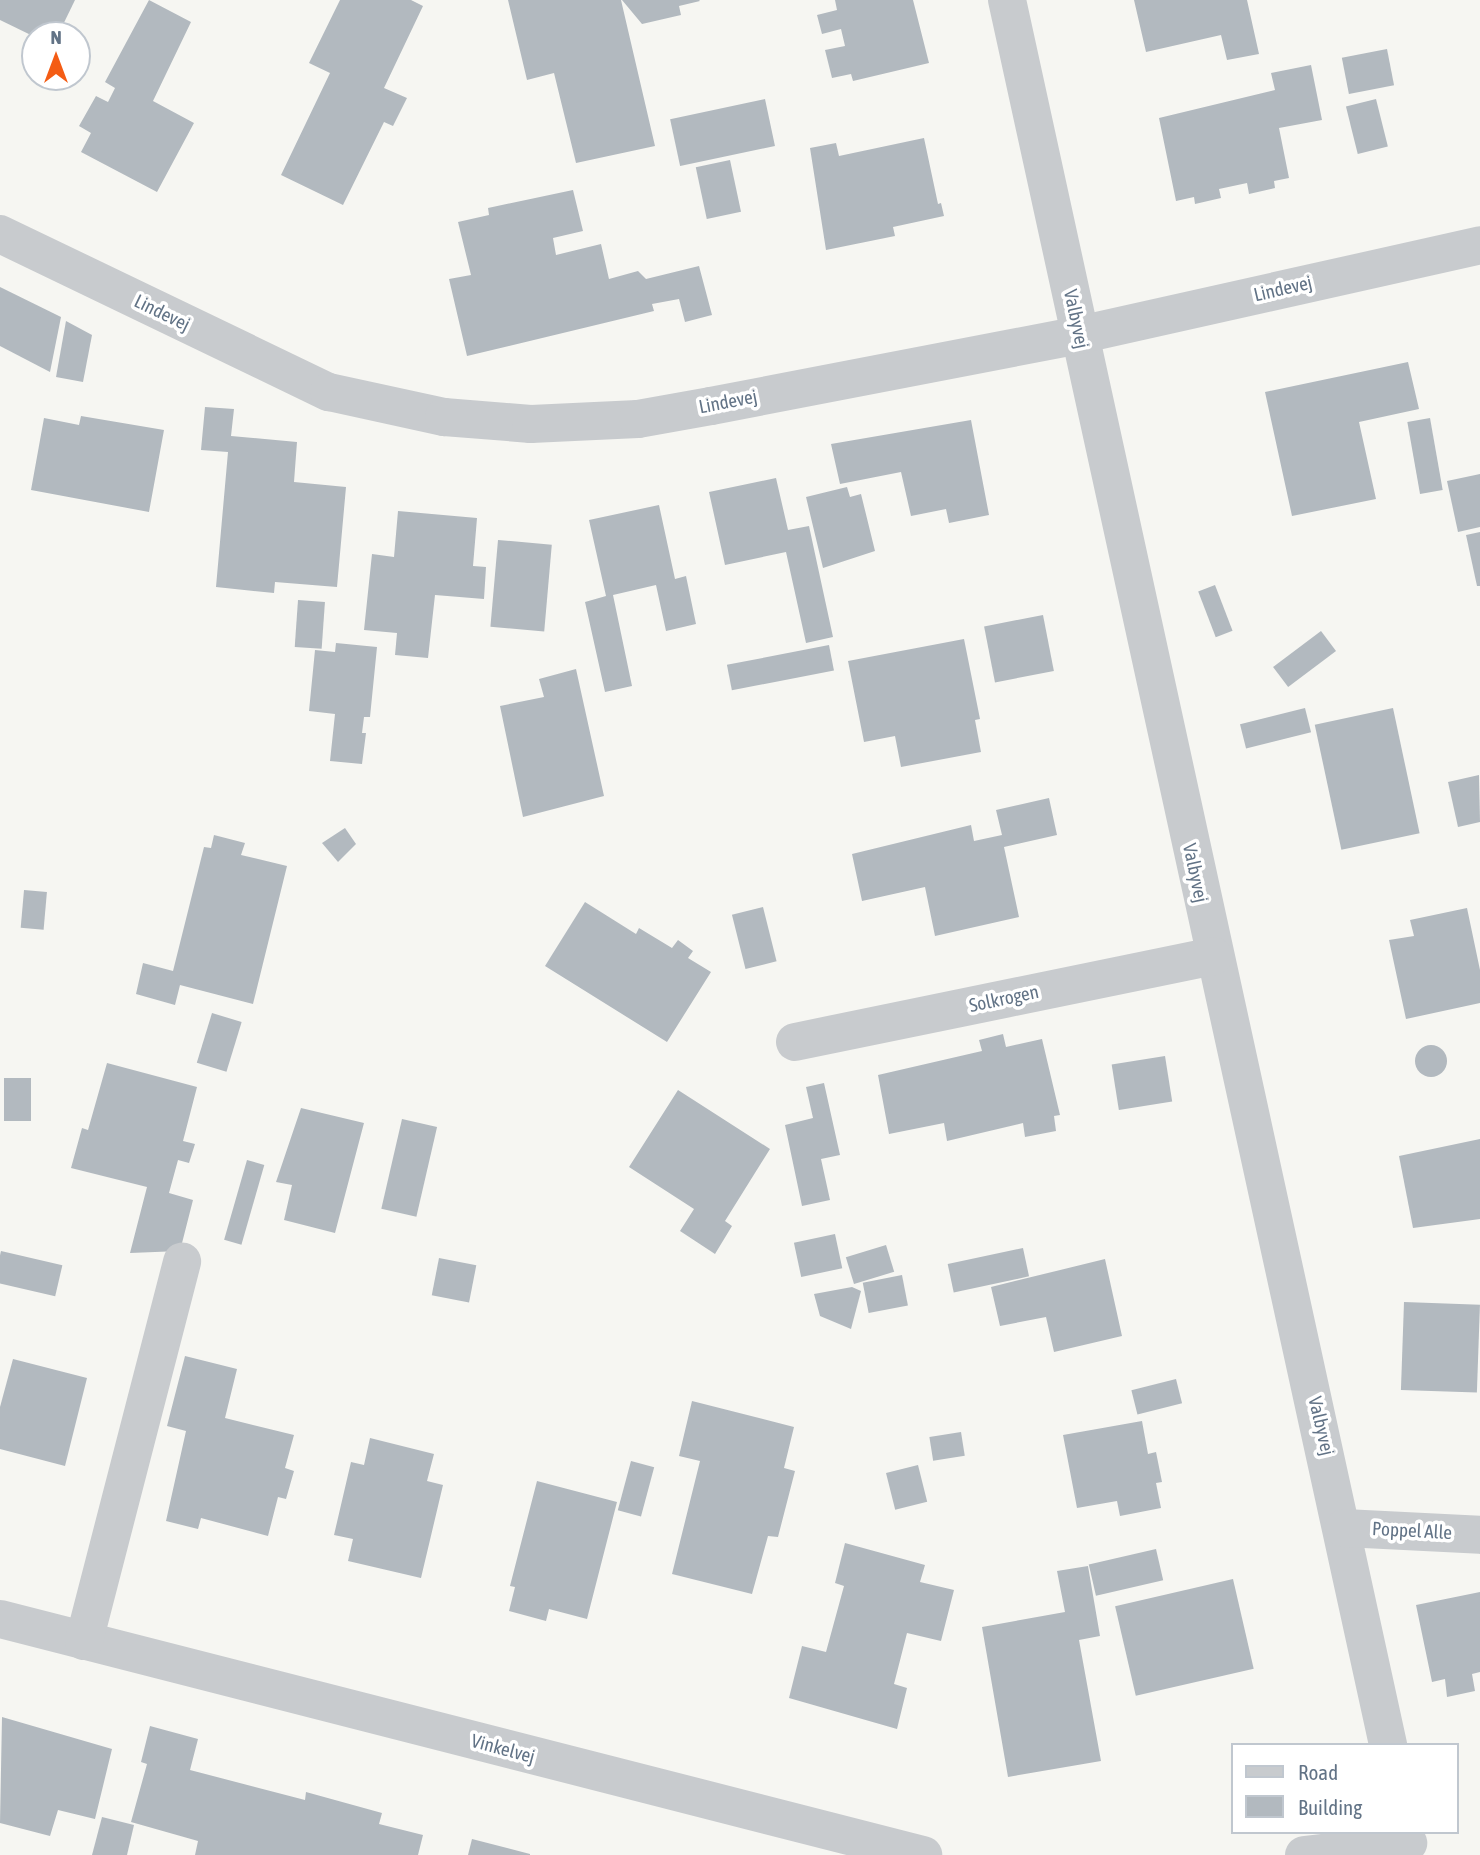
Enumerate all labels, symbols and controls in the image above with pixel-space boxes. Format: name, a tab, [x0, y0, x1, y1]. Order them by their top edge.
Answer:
north arrow	[21, 21, 91, 91]
text: N	[50, 26, 62, 48]
street label: Lindevej	[1252, 271, 1314, 307]
street label: Valbyvej	[1059, 287, 1093, 351]
street label: Lindevej	[130, 290, 194, 336]
street label: Lindevej	[697, 385, 759, 419]
street label: Valbyvej	[1178, 841, 1212, 905]
street label: Solkrogen	[967, 981, 1041, 1017]
street label: Valbyvej	[1303, 1394, 1339, 1458]
street label: Poppel Alle	[1371, 1518, 1453, 1544]
street label: Vinkelvej	[469, 1730, 537, 1768]
legend	[1232, 1743, 1459, 1834]
text: Road	[1298, 1760, 1338, 1784]
text: Building	[1298, 1795, 1362, 1819]

